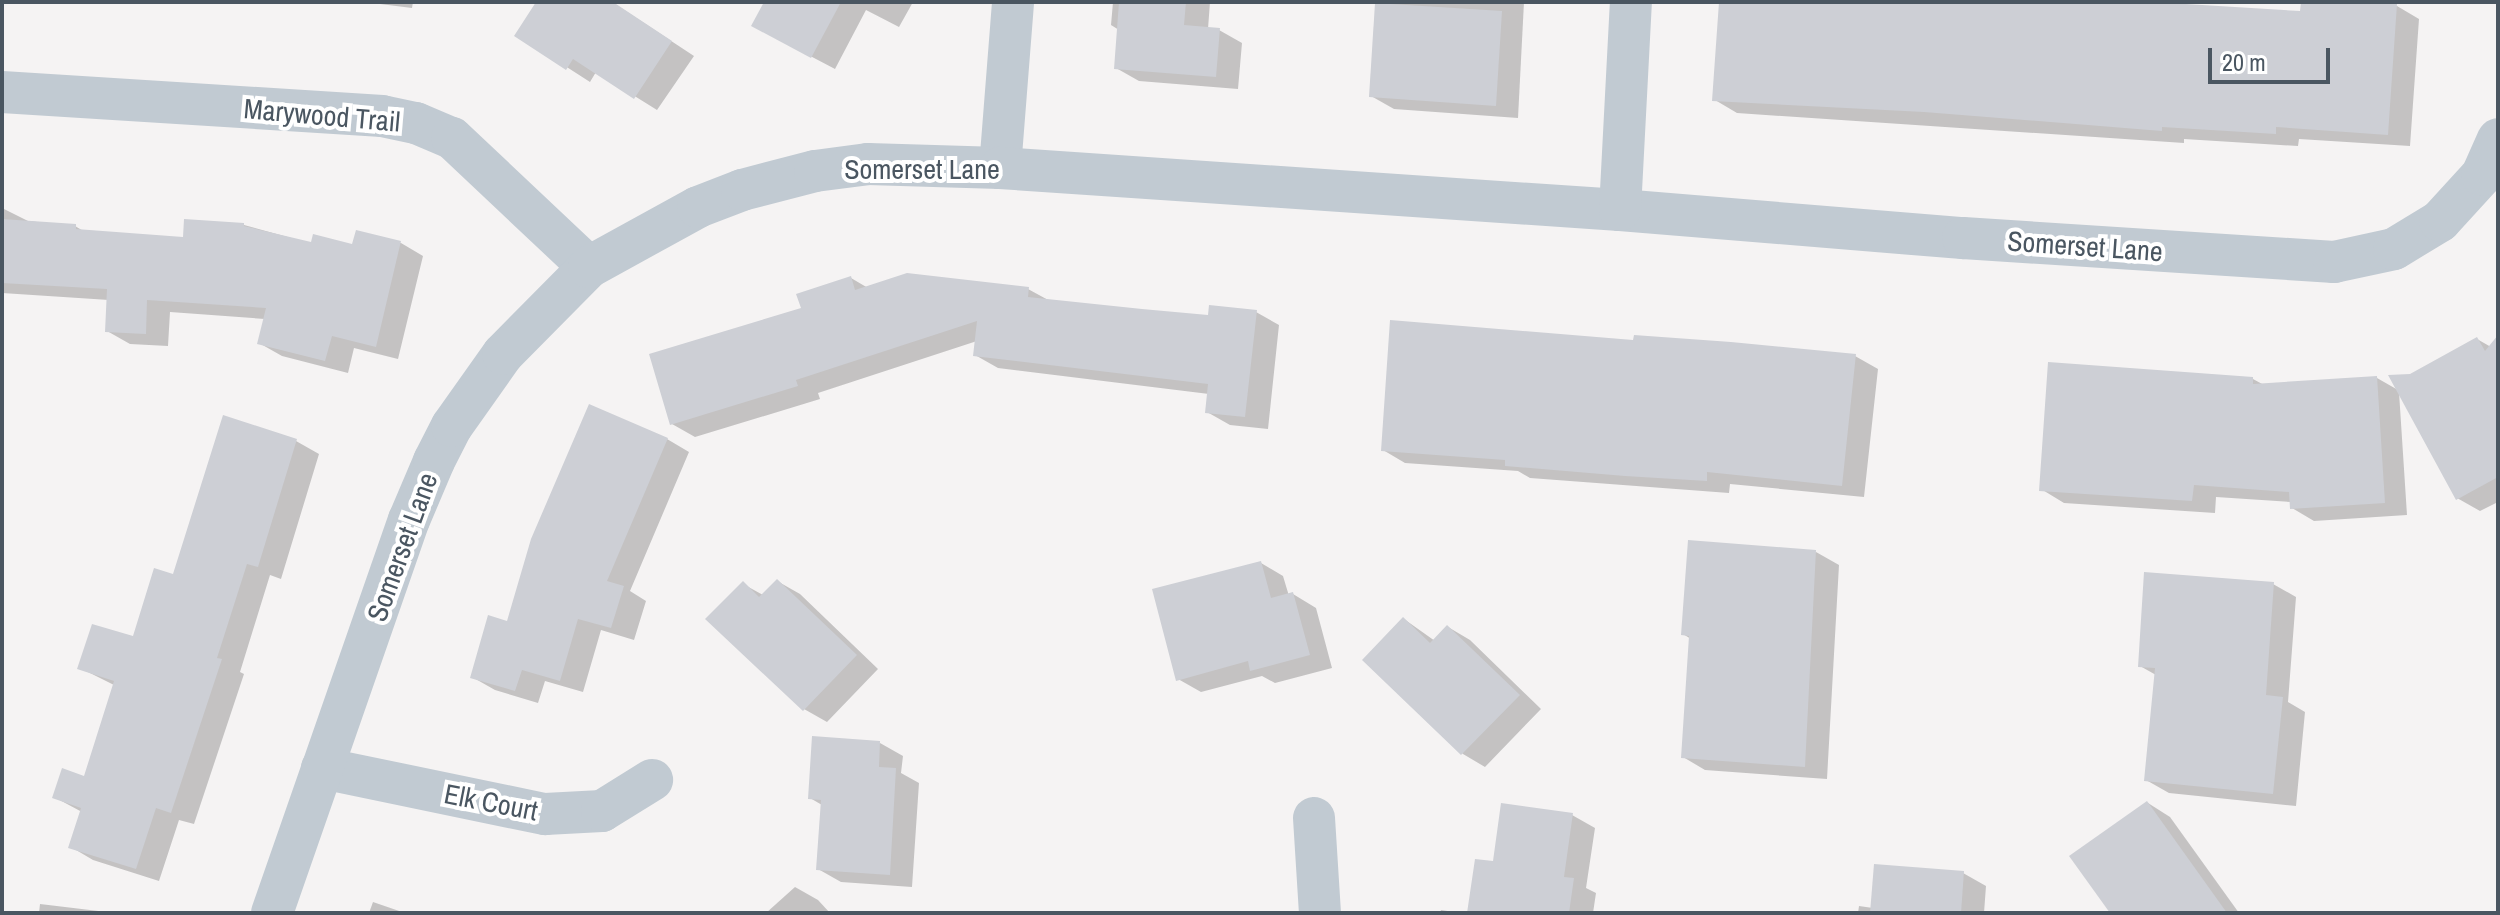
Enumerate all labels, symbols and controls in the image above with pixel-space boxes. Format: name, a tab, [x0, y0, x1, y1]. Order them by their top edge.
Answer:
scale bar	[2212, 32, 2334, 82]
text: 20 m	[2222, 46, 2266, 78]
street label: Marywood Trail	[242, 91, 402, 139]
street label: Somerset Lane	[844, 152, 1000, 186]
street label: Somerset Lane	[2006, 224, 2164, 268]
street label: Somerset Lane	[360, 468, 444, 626]
street label: Elk Court	[441, 777, 541, 827]

